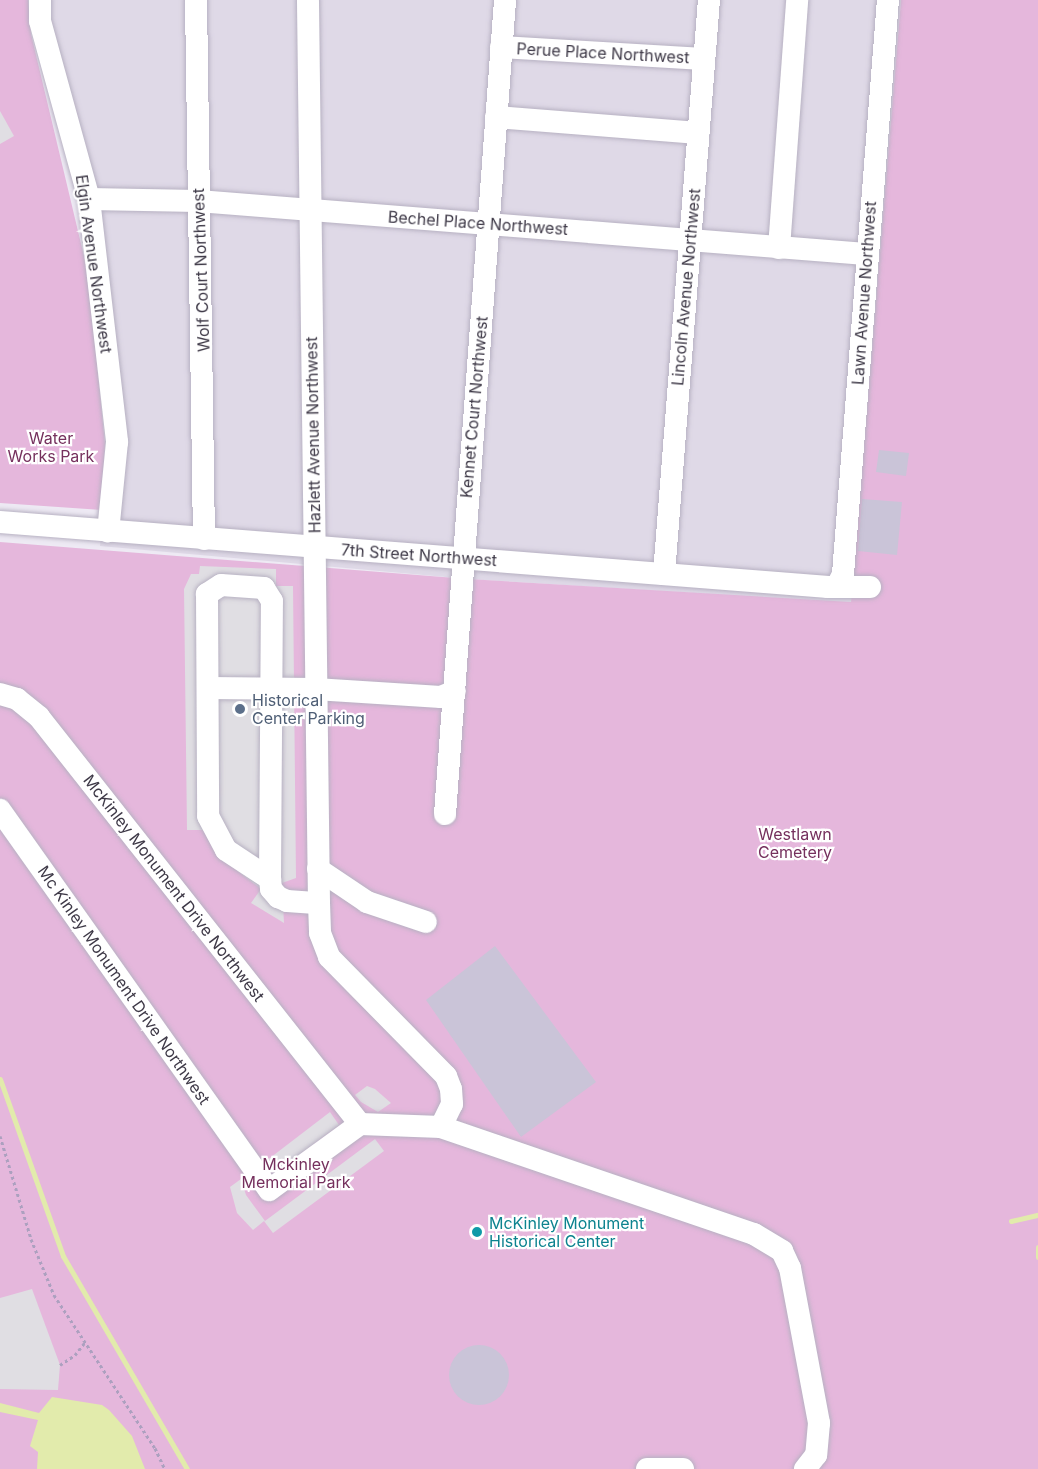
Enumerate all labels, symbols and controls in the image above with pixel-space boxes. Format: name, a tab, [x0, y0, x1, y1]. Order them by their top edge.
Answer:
street label: Perue Place Northwest	[516, 39, 690, 67]
street label: Elgin Avenue Northwest	[72, 173, 116, 355]
street label: Wolf Court Northwest	[189, 188, 213, 352]
street label: Lincoln Avenue Northwest	[668, 188, 704, 386]
street label: Lawn Avenue Northwest	[848, 200, 880, 386]
street label: Bechel Place Northwest	[387, 207, 569, 239]
street label: Kennet Court Northwest	[456, 315, 492, 499]
street label: Hazlett Avenue Northwest	[302, 337, 324, 533]
park label: Water Works Park	[8, 428, 94, 466]
street label: 7th Street Northwest	[340, 540, 498, 570]
place label: Historical Center Parking	[252, 690, 365, 728]
marker: Historical Center Parking	[233, 702, 247, 716]
street label: McKinley Monument Drive Northwest	[79, 771, 269, 1005]
park label: Westlawn Cemetery	[758, 824, 832, 862]
street label: Mc Kinley Monument Drive Northwest	[34, 862, 214, 1108]
park label: Mckinley Memorial Park	[241, 1154, 351, 1192]
place label: McKinley Monument Historical Center	[489, 1213, 644, 1251]
marker: McKinley Monument Historical Center	[470, 1225, 484, 1239]

